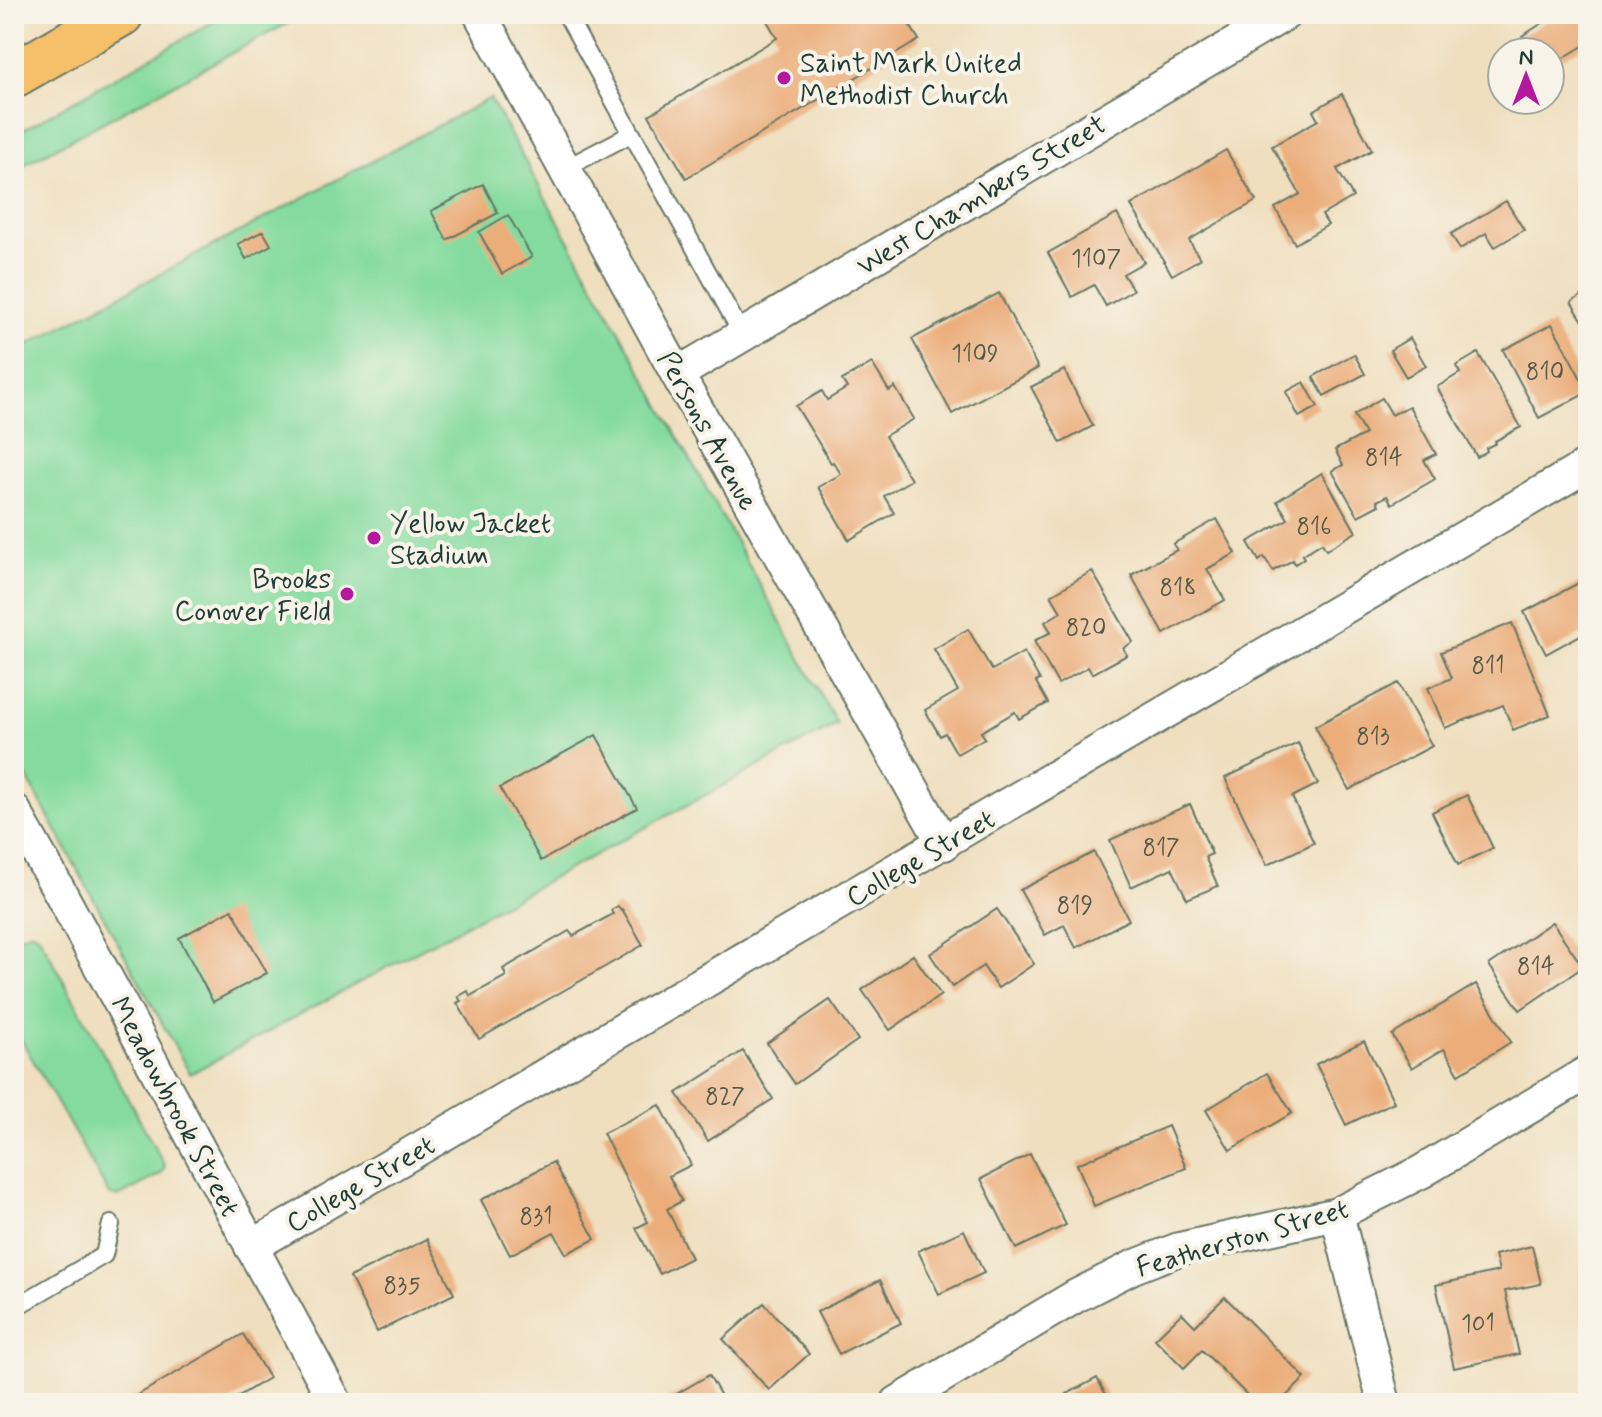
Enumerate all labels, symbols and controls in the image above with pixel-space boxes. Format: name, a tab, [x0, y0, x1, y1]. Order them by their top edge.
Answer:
north arrow	[1486, 36, 1566, 116]
text: N	[1519, 44, 1533, 72]
place label: Saint Mark United Methodist Church	[800, 46, 1022, 115]
marker: Saint Mark United Methodist Church	[775, 69, 793, 87]
street label: West Chambers Street	[851, 107, 1114, 285]
house number: 1107	[1071, 244, 1121, 275]
house number: 1109	[951, 339, 999, 370]
street label: Persons Avenue	[648, 345, 766, 518]
house number: 810	[1526, 357, 1564, 388]
house number: 814	[1365, 443, 1403, 474]
place label: Yellow Jacket Stadium	[390, 506, 551, 575]
house number: 816	[1296, 512, 1332, 543]
marker: Yellow Jacket Stadium	[365, 529, 383, 547]
place label: Brooks Conover Field	[174, 562, 331, 631]
house number: 818	[1160, 573, 1196, 604]
marker: Brooks Conover Field	[338, 585, 356, 603]
house number: 820	[1066, 613, 1106, 644]
house number: 811	[1471, 651, 1505, 682]
house number: 813	[1356, 722, 1390, 753]
street label: College Street	[840, 802, 1002, 917]
house number: 817	[1142, 833, 1180, 864]
house number: 819	[1057, 891, 1093, 922]
house number: 814	[1517, 952, 1555, 983]
street label: Meadowbrook Street	[100, 991, 247, 1224]
house number: 827	[705, 1082, 745, 1113]
street label: College Street	[280, 1128, 442, 1243]
street label: Featherston Street	[1132, 1191, 1353, 1287]
house number: 831	[519, 1202, 553, 1233]
house number: 835	[383, 1271, 421, 1302]
house number: 101	[1461, 1309, 1495, 1340]

